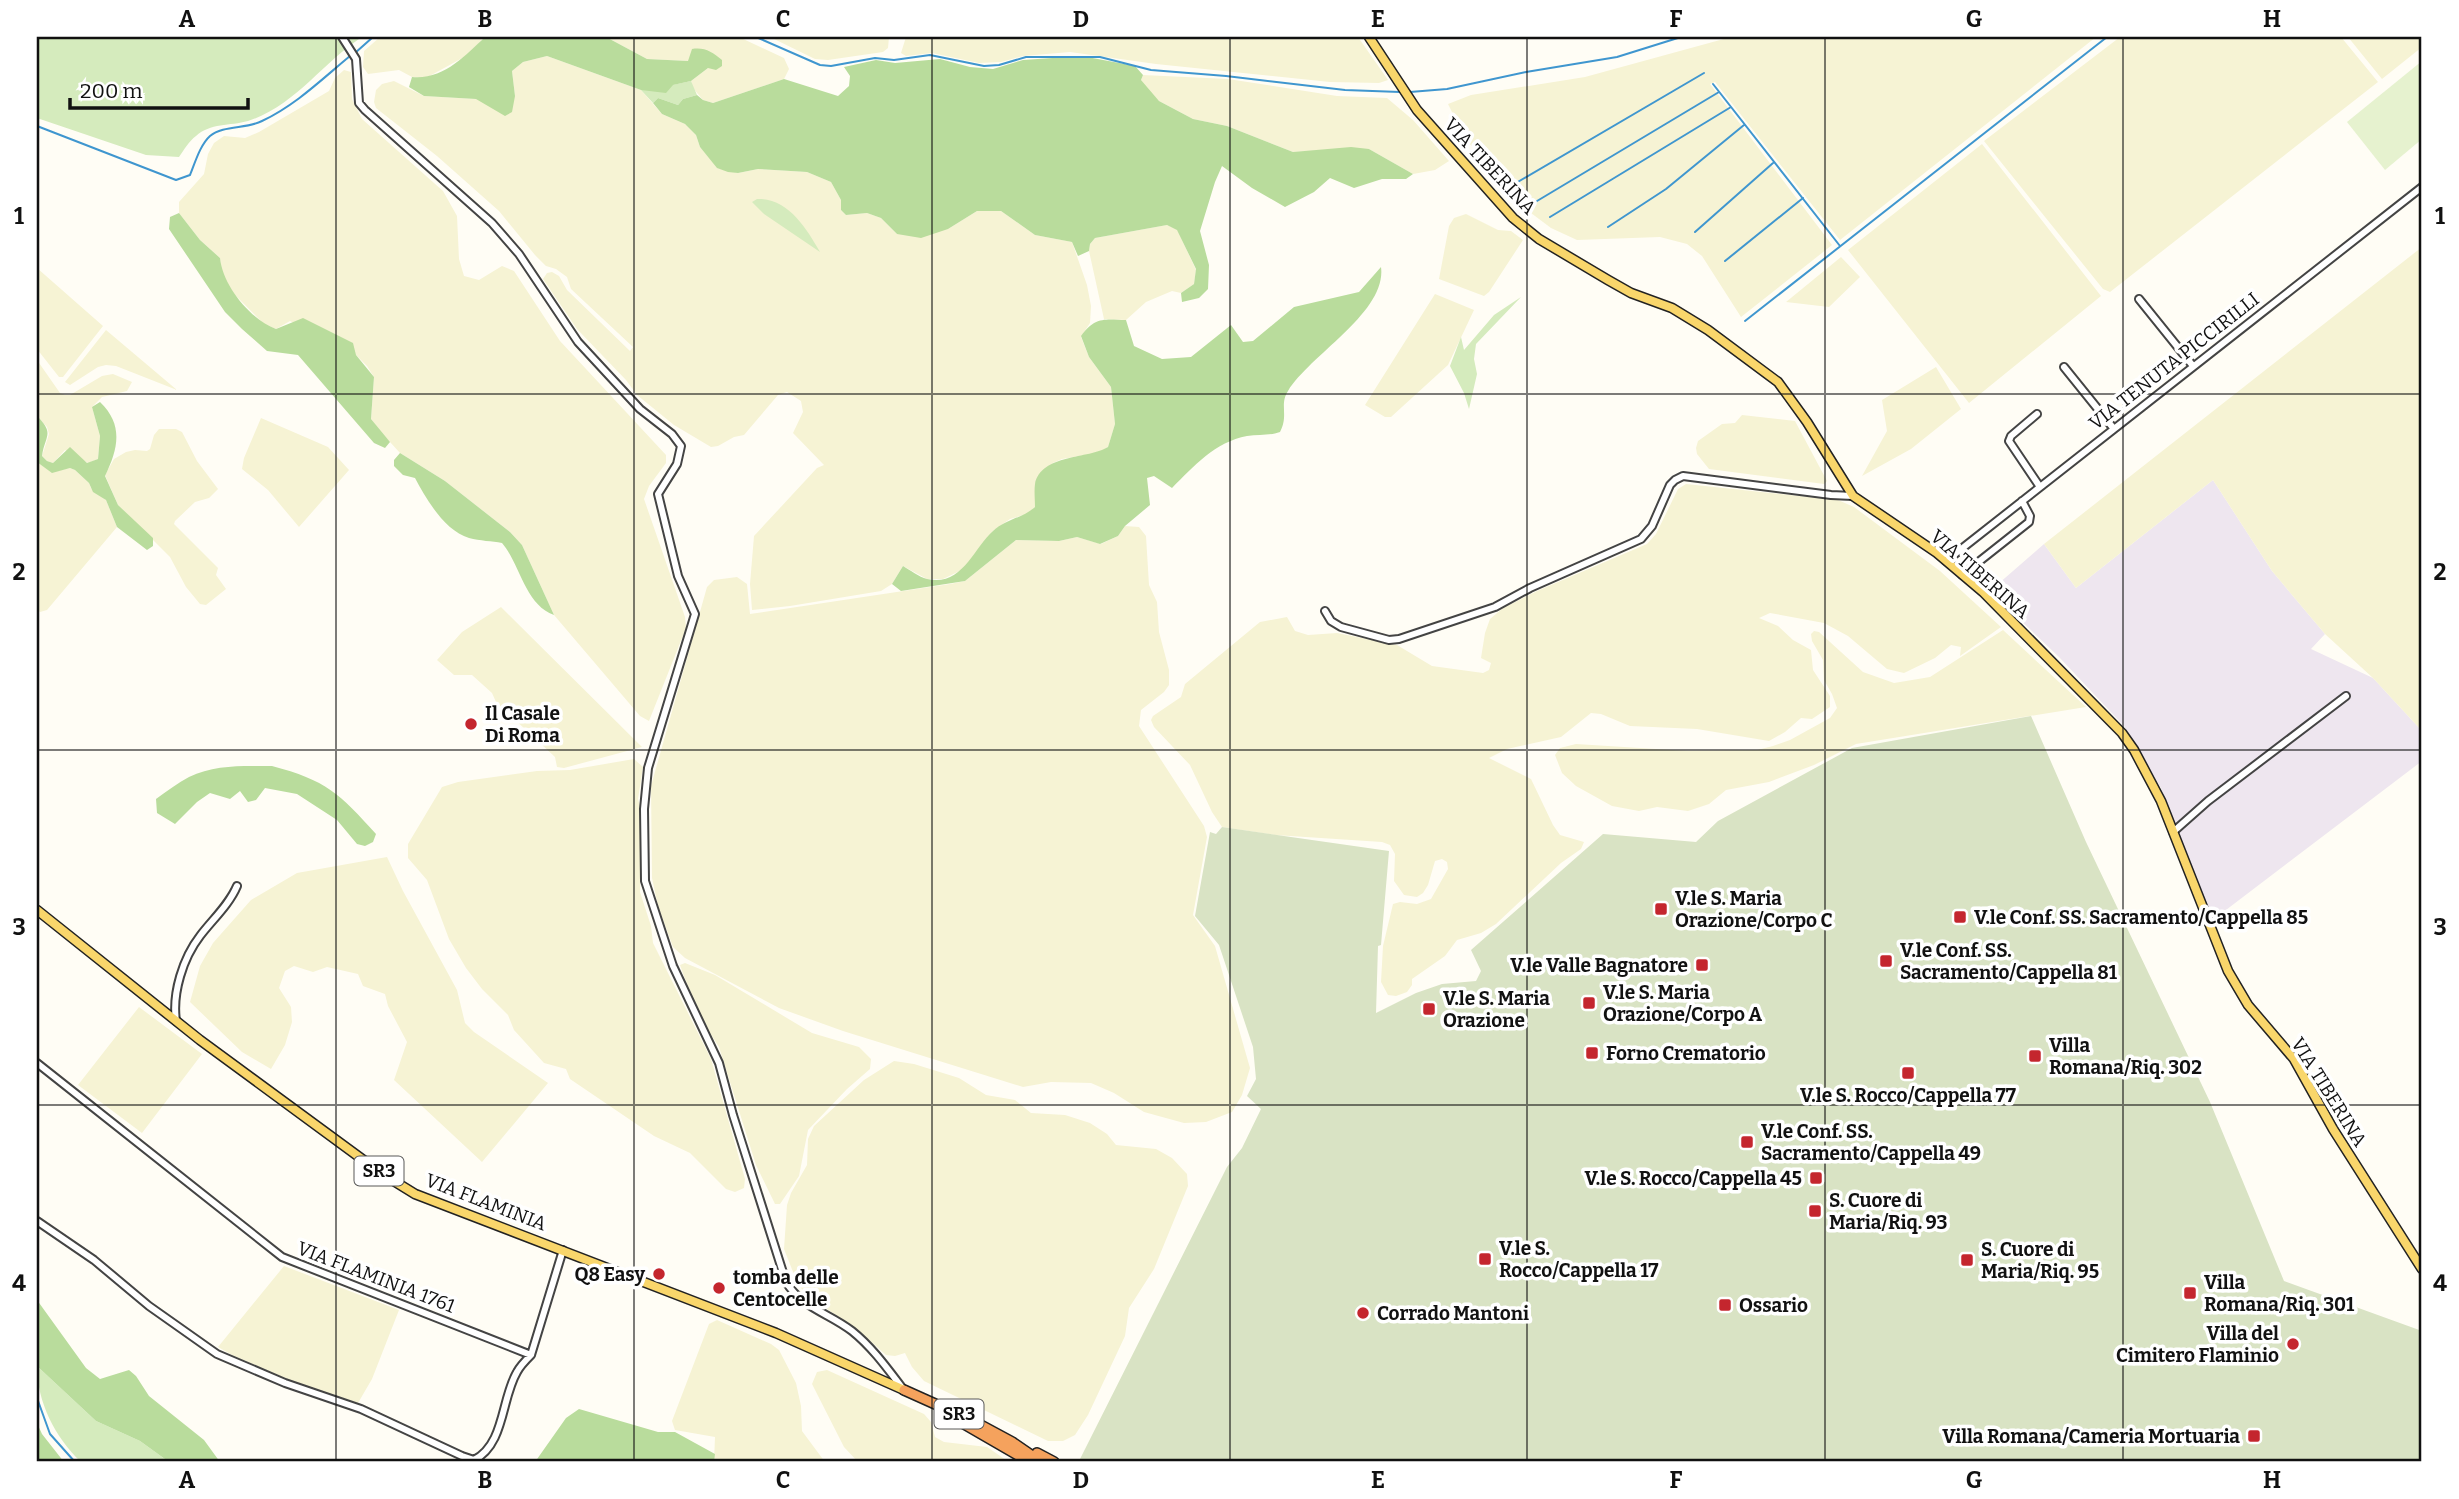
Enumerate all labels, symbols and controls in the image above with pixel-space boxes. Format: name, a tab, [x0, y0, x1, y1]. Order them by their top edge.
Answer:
text: A	[179, 5, 196, 33]
text: B	[478, 5, 492, 33]
text: C	[776, 5, 790, 33]
text: D	[1073, 5, 1089, 33]
text: E	[1371, 5, 1385, 33]
text: F	[1670, 5, 1683, 33]
text: G	[1966, 5, 1983, 33]
text: H	[2263, 5, 2281, 33]
scale bar	[70, 66, 248, 110]
text: 200 m	[80, 78, 143, 104]
street label: VIA TIBERINA	[1439, 113, 1541, 220]
text: 1	[14, 202, 24, 230]
text: 1	[2435, 202, 2445, 230]
street label: VIA TENUTA PICCIRILLI	[2084, 287, 2264, 435]
street label: VIA TIBERINA	[1926, 525, 2035, 624]
text: 2	[13, 558, 26, 586]
text: 2	[2434, 558, 2447, 586]
place label: Il Casale Di Roma	[485, 702, 560, 747]
marker: Il Casale Di Roma	[463, 716, 479, 732]
place label: V.le S. Maria Orazione/Corpo C	[1675, 887, 1832, 932]
marker: V.le S. Maria Orazione/Corpo C	[1653, 901, 1669, 917]
place label: V.le Conf. SS. Sacramento/Cappella 85	[1974, 906, 2308, 929]
marker: V.le Conf. SS. Sacramento/Cappella 85	[1952, 909, 1968, 925]
text: 3	[12, 913, 26, 941]
text: 3	[2433, 913, 2447, 941]
place label: V.le Conf. SS. Sacramento/Cappella 81	[1900, 939, 2118, 984]
marker: V.le Conf. SS. Sacramento/Cappella 81	[1878, 953, 1894, 969]
place label: V.le Valle Bagnatore	[1510, 954, 1688, 977]
marker: V.le Valle Bagnatore	[1694, 957, 1710, 973]
place label: V.le S. Maria Orazione/Corpo A	[1603, 981, 1762, 1026]
place label: V.le S. Maria Orazione	[1443, 987, 1550, 1032]
marker: V.le S. Maria Orazione/Corpo A	[1581, 995, 1597, 1011]
marker: V.le S. Maria Orazione	[1421, 1001, 1437, 1017]
street label: VIA TIBERINA	[2286, 1033, 2372, 1151]
place label: Villa Romana/Riq. 302	[2049, 1034, 2202, 1079]
place label: Forno Crematorio	[1606, 1042, 1766, 1065]
marker: Forno Crematorio	[1584, 1045, 1600, 1061]
marker: Villa Romana/Riq. 302	[2027, 1048, 2043, 1064]
marker: V.le S. Rocco/Cappella 77	[1900, 1065, 1916, 1081]
place label: V.le S. Rocco/Cappella 77	[1800, 1084, 2016, 1107]
place label: V.le Conf. SS. Sacramento/Cappella 49	[1761, 1120, 1981, 1165]
marker: V.le Conf. SS. Sacramento/Cappella 49	[1739, 1134, 1755, 1150]
road number: SR3	[354, 1156, 404, 1186]
place label: V.le S. Rocco/Cappella 45	[1584, 1167, 1802, 1190]
street label: VIA FLAMINIA	[422, 1168, 550, 1236]
marker: V.le S. Rocco/Cappella 45	[1808, 1170, 1824, 1186]
place label: S. Cuore di Maria/Riq. 93	[1829, 1189, 1947, 1234]
marker: S. Cuore di Maria/Riq. 93	[1807, 1203, 1823, 1219]
street label: VIA FLAMINIA 1761	[294, 1236, 458, 1318]
place label: V.le S. Rocco/Cappella 17	[1499, 1237, 1658, 1282]
place label: S. Cuore di Maria/Riq. 95	[1981, 1238, 2099, 1283]
marker: V.le S. Rocco/Cappella 17	[1477, 1251, 1493, 1267]
marker: S. Cuore di Maria/Riq. 95	[1959, 1252, 1975, 1268]
place label: Q8 Easy	[575, 1263, 645, 1286]
marker: Q8 Easy	[651, 1266, 667, 1282]
place label: tomba delle Centocelle	[733, 1266, 839, 1311]
text: 4	[12, 1269, 26, 1297]
text: 4	[2433, 1269, 2447, 1297]
place label: Villa Romana/Riq. 301	[2204, 1271, 2355, 1316]
marker: tomba delle Centocelle	[711, 1280, 727, 1296]
marker: Villa Romana/Riq. 301	[2182, 1285, 2198, 1301]
place label: Ossario	[1739, 1294, 1808, 1317]
marker: Ossario	[1717, 1297, 1733, 1313]
place label: Corrado Mantoni	[1377, 1302, 1529, 1325]
marker: Corrado Mantoni	[1355, 1305, 1371, 1321]
place label: Villa del Cimitero Flaminio	[2116, 1322, 2279, 1367]
marker: Villa del Cimitero Flaminio	[2285, 1336, 2301, 1352]
road number: SR3	[934, 1400, 984, 1428]
place label: Villa Romana/Cameria Mortuaria	[1942, 1425, 2240, 1448]
marker: Villa Romana/Cameria Mortuaria	[2246, 1428, 2262, 1444]
text: A	[179, 1466, 196, 1494]
text: B	[478, 1466, 492, 1494]
text: C	[776, 1466, 790, 1494]
text: D	[1073, 1466, 1089, 1494]
text: E	[1371, 1466, 1385, 1494]
text: F	[1670, 1466, 1683, 1494]
text: G	[1966, 1466, 1983, 1494]
text: H	[2263, 1466, 2281, 1494]

